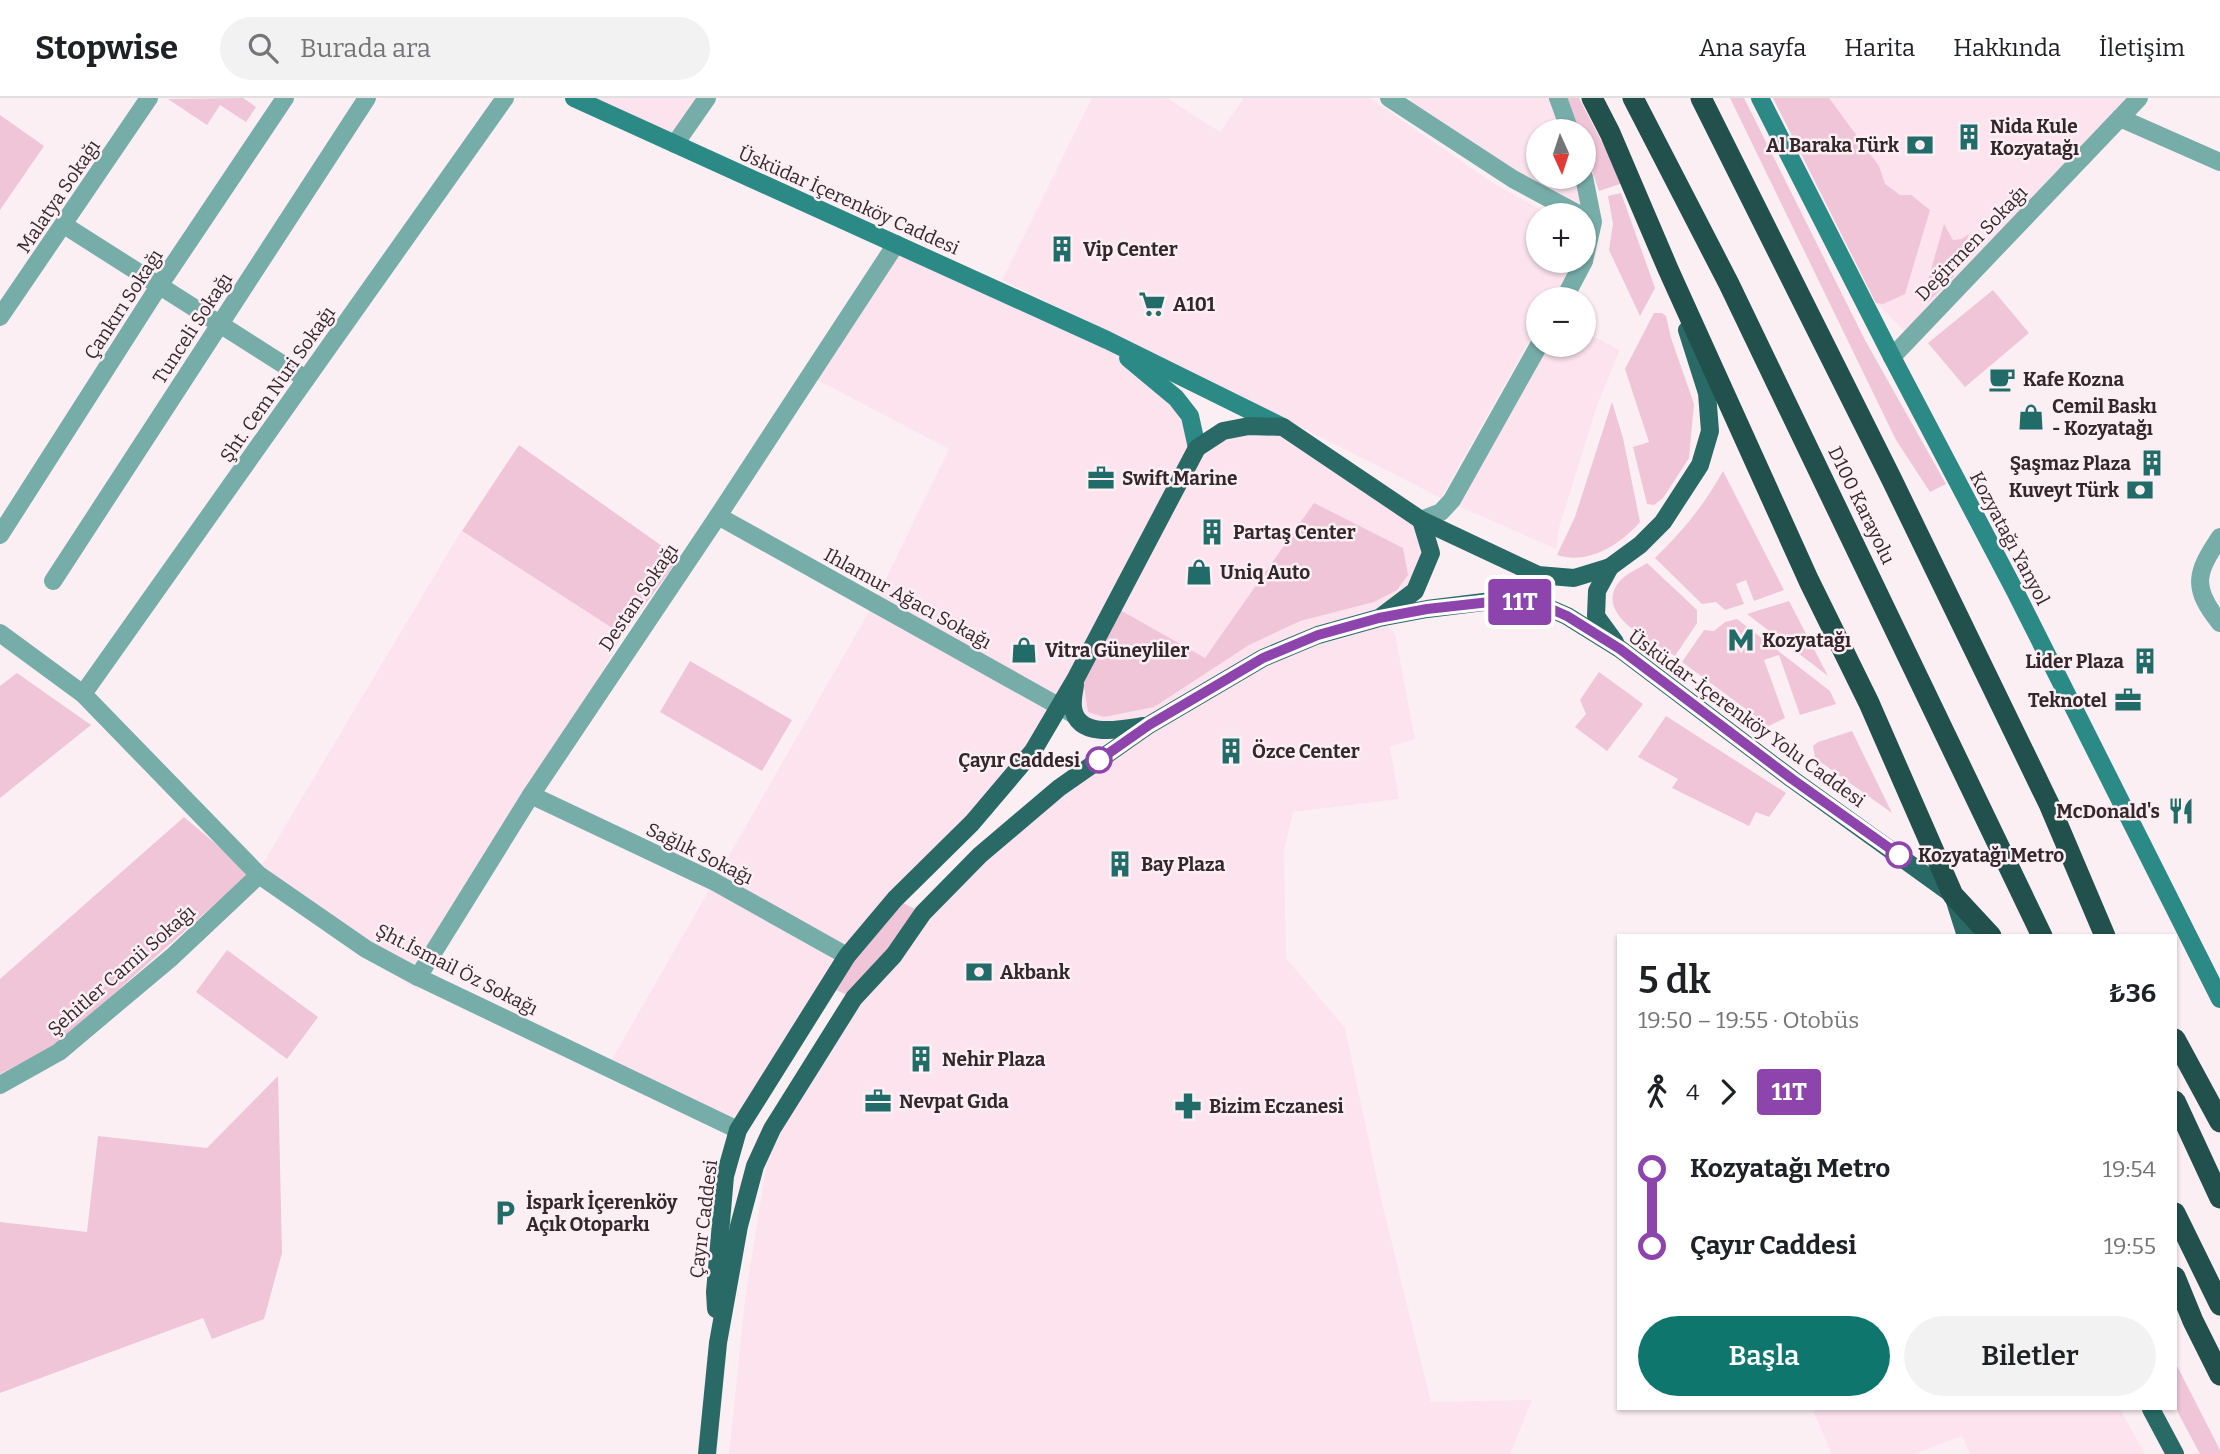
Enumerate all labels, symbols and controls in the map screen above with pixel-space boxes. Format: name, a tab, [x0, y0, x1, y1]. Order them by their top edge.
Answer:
search box	[220, 17, 710, 80]
text: Stopwise	[35, 28, 178, 68]
icon: search	[244, 29, 282, 67]
text: Burada ara	[300, 33, 431, 64]
text: Ana sayfa	[1699, 34, 1806, 62]
text: Harita	[1844, 34, 1915, 62]
text: Hakkında	[1953, 34, 2061, 62]
text: İletişim	[2099, 34, 2185, 62]
place label: Nida Kule Kozyatağı	[1990, 115, 2079, 160]
north arrow	[1526, 119, 1596, 189]
map controls	[1526, 119, 1596, 357]
building icon: Nida Kule Kozyatağı	[1954, 122, 1984, 152]
bank icon: Al Baraka Türk	[1905, 130, 1935, 160]
place label: Al Baraka Türk	[1766, 134, 1900, 157]
street label: Malatya Sokağı	[12, 135, 105, 257]
street label: Üsküdar İçerenköy Caddesi	[735, 141, 963, 260]
street label: Değirmen Sokağı	[1911, 181, 2032, 306]
button: +	[1526, 203, 1596, 273]
building icon: Vip Center	[1047, 234, 1077, 264]
place label: Vip Center	[1083, 238, 1178, 261]
street label: Çankırı Sokağı	[79, 245, 168, 364]
street label: Tunceli Sokağı	[148, 268, 237, 388]
button: −	[1526, 287, 1596, 357]
supermarket icon: A101	[1137, 289, 1167, 319]
place label: A101	[1173, 293, 1216, 316]
street label: Şht. Cem Nuri Sokağı	[215, 302, 340, 467]
cafe icon: Kafe Kozna	[1987, 364, 2017, 394]
place label: Kafe Kozna	[2023, 368, 2124, 391]
place label: Cemil Baskı - Kozyatağı	[2052, 395, 2157, 440]
shop icon: Cemil Baskı - Kozyatağı	[2016, 402, 2046, 432]
street label: D100 Karayolu	[1823, 443, 1900, 568]
building icon: Şaşmaz Plaza	[2137, 448, 2167, 478]
place label: Şaşmaz Plaza	[2010, 452, 2131, 475]
office icon: Swift Marine	[1086, 463, 1116, 493]
place label: Swift Marine	[1122, 467, 1237, 490]
street label: Kozyatağı Yanyol	[1965, 468, 2054, 609]
bank icon: Kuveyt Türk	[2125, 475, 2155, 505]
place label: Kuveyt Türk	[2009, 479, 2120, 502]
building icon: Partaş Center	[1197, 517, 1227, 547]
place label: Partaş Center	[1233, 521, 1356, 544]
street label: Destan Sokağı	[594, 539, 683, 655]
street label: Ihlamur Ağacı Sokağı	[820, 543, 996, 654]
shop icon: Uniq Auto	[1184, 557, 1214, 587]
place label: Uniq Auto	[1220, 561, 1310, 584]
line badge: 11T	[1480, 579, 1560, 625]
text: 11T	[1502, 588, 1538, 616]
street label: Üsküdar-İçerenköy Yolu Caddesi	[1624, 625, 1870, 812]
metro station icon: Kozyatağı	[1726, 625, 1756, 655]
place label: Kozyatağı	[1762, 629, 1851, 652]
shop icon: Vitra Güneyliler	[1009, 635, 1039, 665]
place label: Vitra Güneyliler	[1045, 639, 1189, 662]
building icon: Lider Plaza	[2130, 646, 2160, 676]
place label: Lider Plaza	[2025, 650, 2124, 673]
office icon: Teknotel	[2113, 685, 2143, 715]
place label: Teknotel	[2028, 689, 2107, 712]
building icon: Özce Center	[1216, 736, 1246, 766]
place label: Özce Center	[1252, 739, 1360, 763]
marker: Çayır Caddesi	[1086, 747, 1112, 773]
place label: Çayır Caddesi	[958, 749, 1080, 772]
restaurant icon: McDonald's	[2166, 796, 2196, 826]
place label: McDonald's	[2056, 800, 2160, 823]
street label: Sağlık Sokağı	[643, 818, 757, 889]
marker: Kozyatağı Metro	[1886, 842, 1912, 868]
place label: Kozyatağı Metro	[1918, 844, 2064, 867]
building icon: Bay Plaza	[1105, 849, 1135, 879]
place label: Bay Plaza	[1141, 853, 1226, 876]
street label: Şehitler Camii Sokağı	[43, 900, 200, 1041]
street label: Şht.İsmail Öz Sokağı	[372, 919, 542, 1020]
bank icon: Akbank	[964, 957, 994, 987]
text: 5 dk	[1638, 957, 1711, 1003]
place label: Akbank	[1000, 961, 1071, 984]
text: ₺36	[2108, 978, 2156, 1009]
text: 19:50 – 19:55 · Otobüs	[1638, 1006, 1859, 1034]
building icon: Nehir Plaza	[906, 1044, 936, 1074]
place label: Nehir Plaza	[942, 1048, 1046, 1071]
icon: walk	[1638, 1073, 1676, 1111]
icon: forward	[1709, 1073, 1747, 1111]
text: 4	[1686, 1078, 1699, 1106]
text: 11T	[1771, 1078, 1807, 1106]
office icon: Nevpat Gıda	[863, 1086, 893, 1116]
place label: Nevpat Gıda	[899, 1090, 1009, 1113]
pharmacy icon: Bizim Eczanesi	[1173, 1091, 1203, 1121]
place label: Bizim Eczanesi	[1209, 1095, 1344, 1118]
text: Kozyatağı Metro	[1690, 1153, 1890, 1184]
text: 19:54	[2103, 1155, 2156, 1183]
street label: Çayır Caddesi	[685, 1158, 722, 1280]
place label: İspark İçerenköy Açık Otoparkı	[526, 1190, 678, 1236]
parking icon: İspark İçerenköy Açık Otoparkı	[490, 1198, 520, 1228]
text: Çayır Caddesi	[1690, 1230, 1857, 1261]
text: 19:55	[2104, 1232, 2156, 1260]
button: Başla	[1638, 1316, 1890, 1396]
button: Biletler	[1904, 1316, 2156, 1396]

